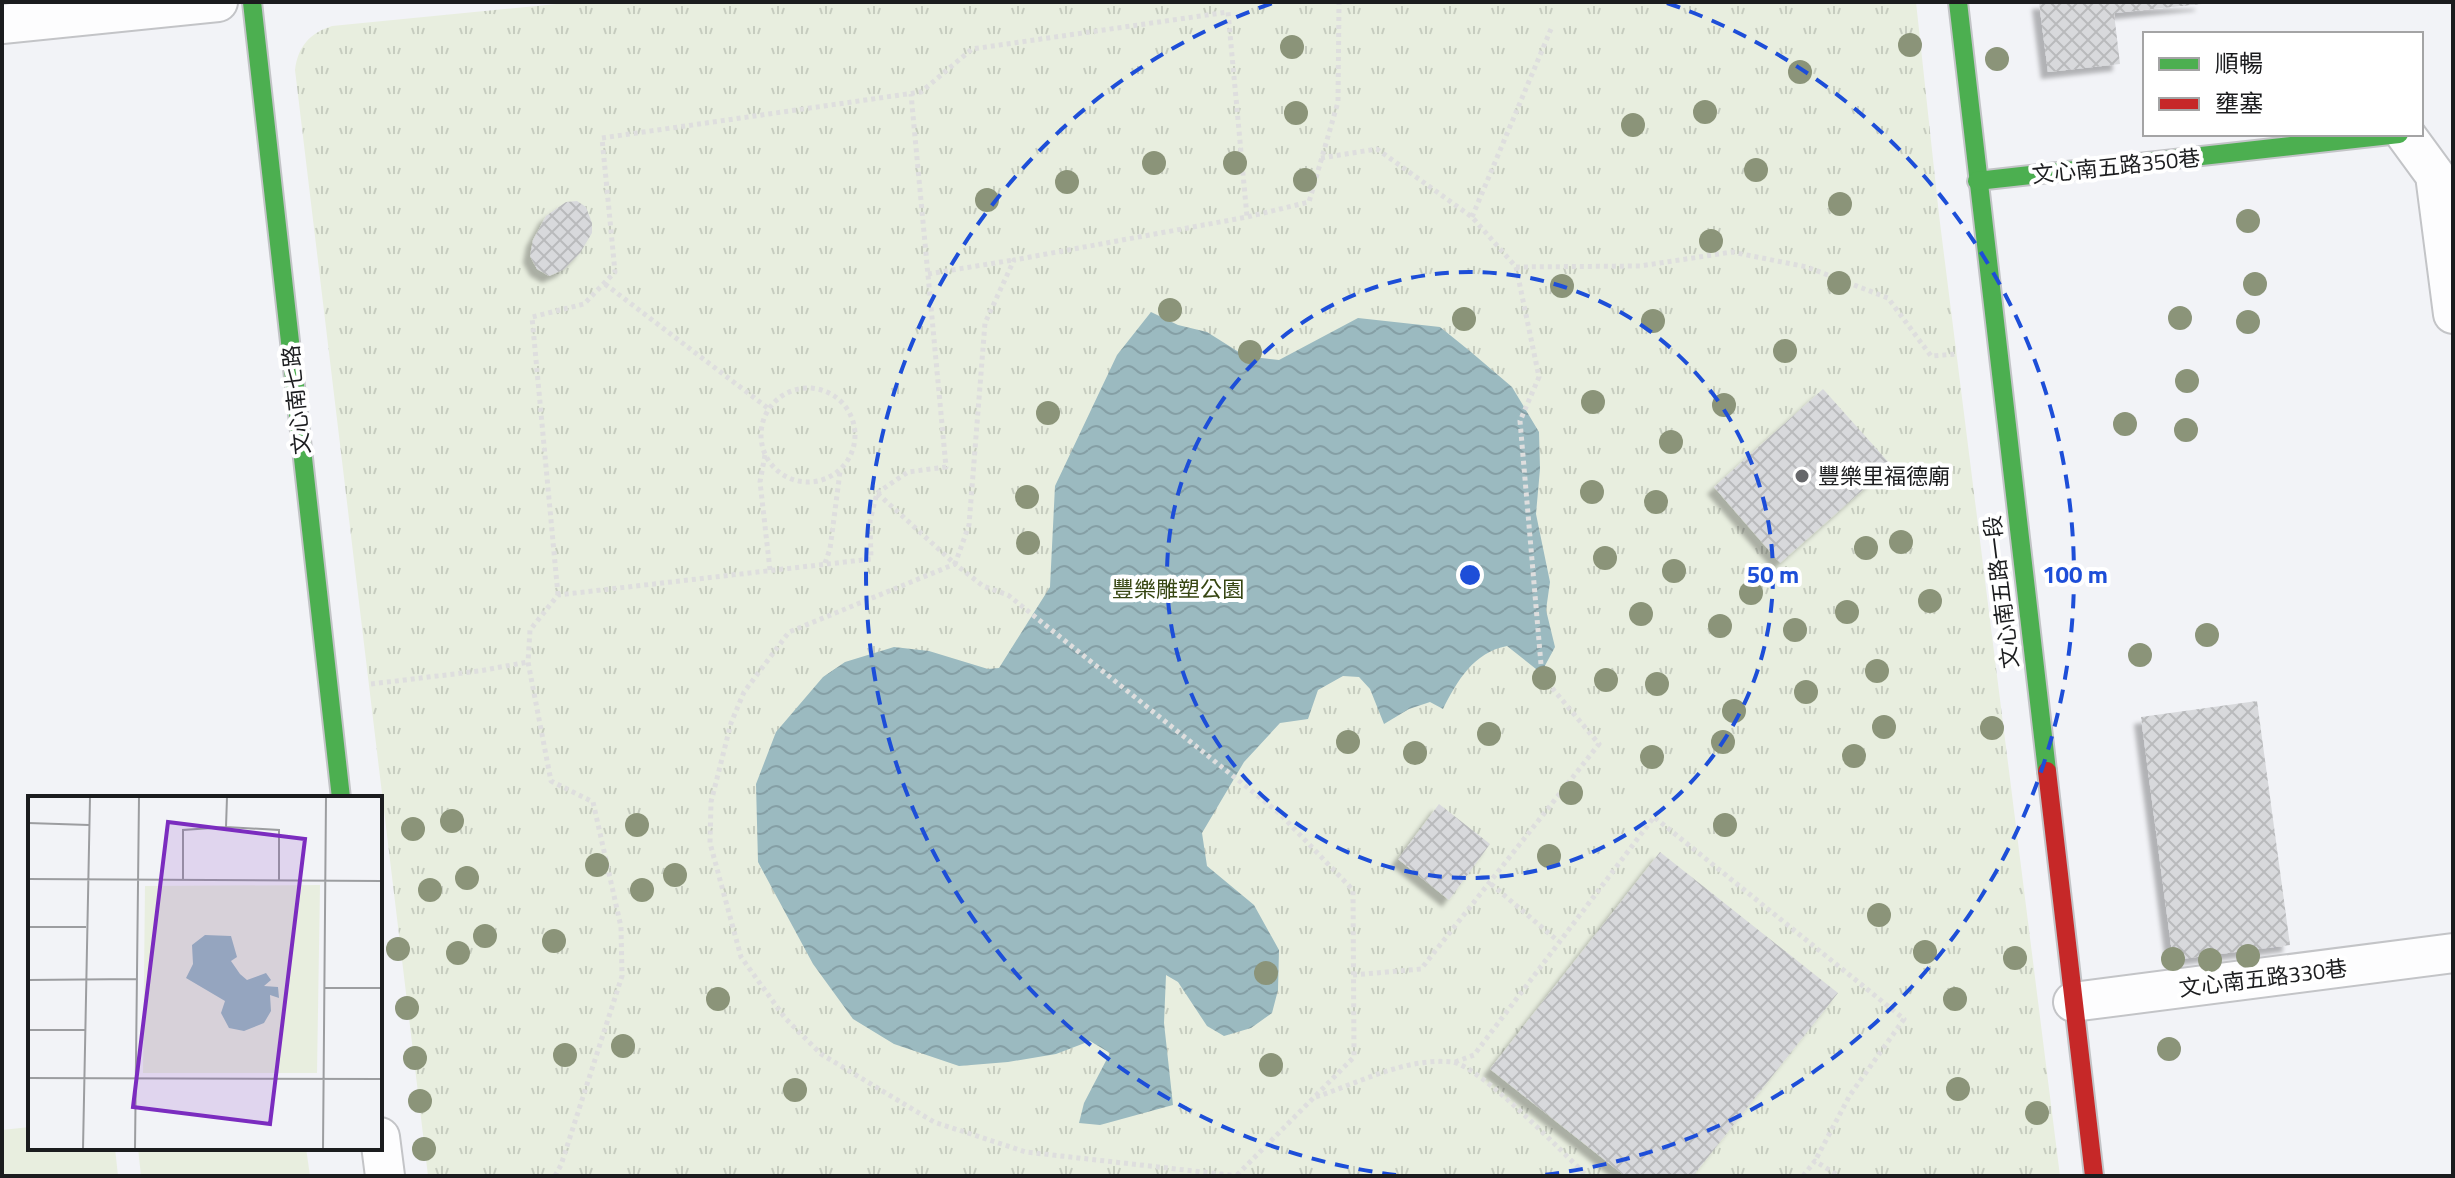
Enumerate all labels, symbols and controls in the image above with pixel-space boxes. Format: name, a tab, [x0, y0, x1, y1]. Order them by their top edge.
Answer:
legend	[2143, 32, 2423, 136]
text: 順暢	[2215, 45, 2263, 81]
text: 壅塞	[2215, 85, 2263, 121]
street label: 文心南五路350巷	[2030, 140, 2202, 192]
street label: 文心南七路	[273, 344, 319, 456]
place label: 豐樂里福德廟	[1818, 459, 1950, 493]
marker: 豐樂里福德廟	[1793, 467, 1811, 485]
street label: 文心南五路一段	[1975, 513, 2027, 671]
text: 50 m	[1747, 556, 1799, 592]
text: 100 m	[2042, 556, 2108, 592]
centre of rings	[1456, 561, 1484, 589]
park label: 豐樂雕塑公園	[1112, 572, 1244, 606]
inset map	[28, 796, 382, 1150]
street label: 文心南五路330巷	[2177, 951, 2349, 1005]

